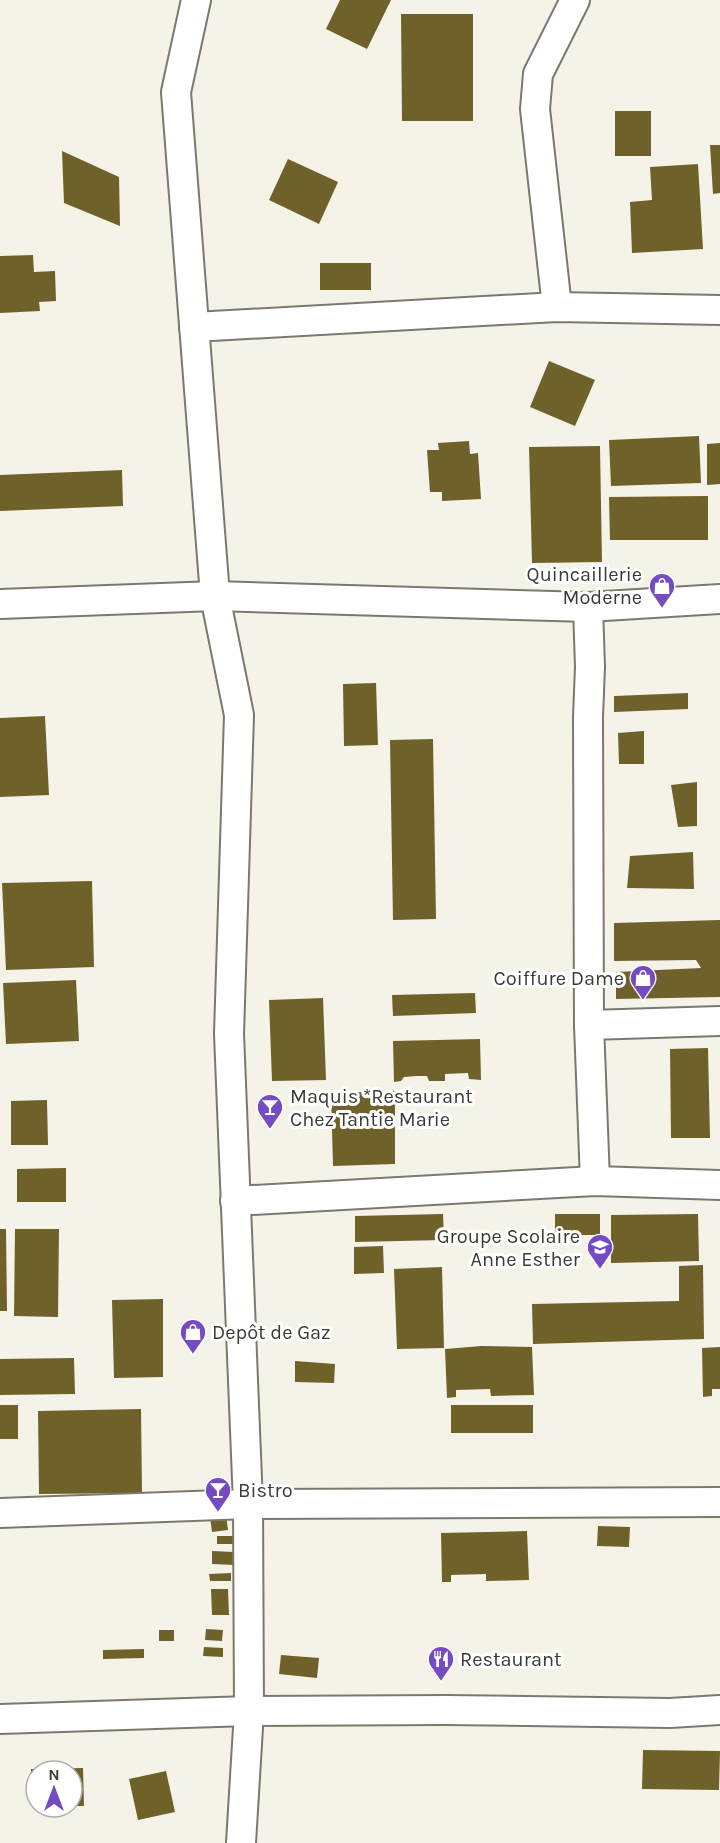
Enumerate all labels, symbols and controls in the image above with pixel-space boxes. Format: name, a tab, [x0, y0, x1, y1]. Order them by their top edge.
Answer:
place label: Quincaillerie Moderne	[527, 563, 642, 609]
shop icon: Quincaillerie Moderne	[647, 571, 677, 609]
shop icon: Coiffure Dame	[628, 963, 658, 1001]
place label: Coiffure Dame	[494, 967, 624, 990]
place label: Maquis *Restaurant Chez Tantie Marie	[290, 1085, 473, 1131]
bar icon: Maquis *Restaurant Chez Tantie Marie	[255, 1092, 285, 1130]
place label: Groupe Scolaire Anne Esther	[437, 1225, 581, 1271]
school or university icon: Groupe Scolaire Anne Esther	[585, 1232, 615, 1270]
shop icon: Depôt de Gaz	[178, 1317, 208, 1355]
place label: Depôt de Gaz	[212, 1321, 331, 1344]
bar icon: Bistro	[203, 1475, 233, 1513]
place label: Bistro	[238, 1479, 293, 1502]
restaurant icon: Restaurant	[426, 1644, 456, 1682]
place label: Restaurant	[460, 1648, 562, 1671]
north arrow	[24, 1759, 84, 1819]
text: N	[48, 1765, 60, 1784]

